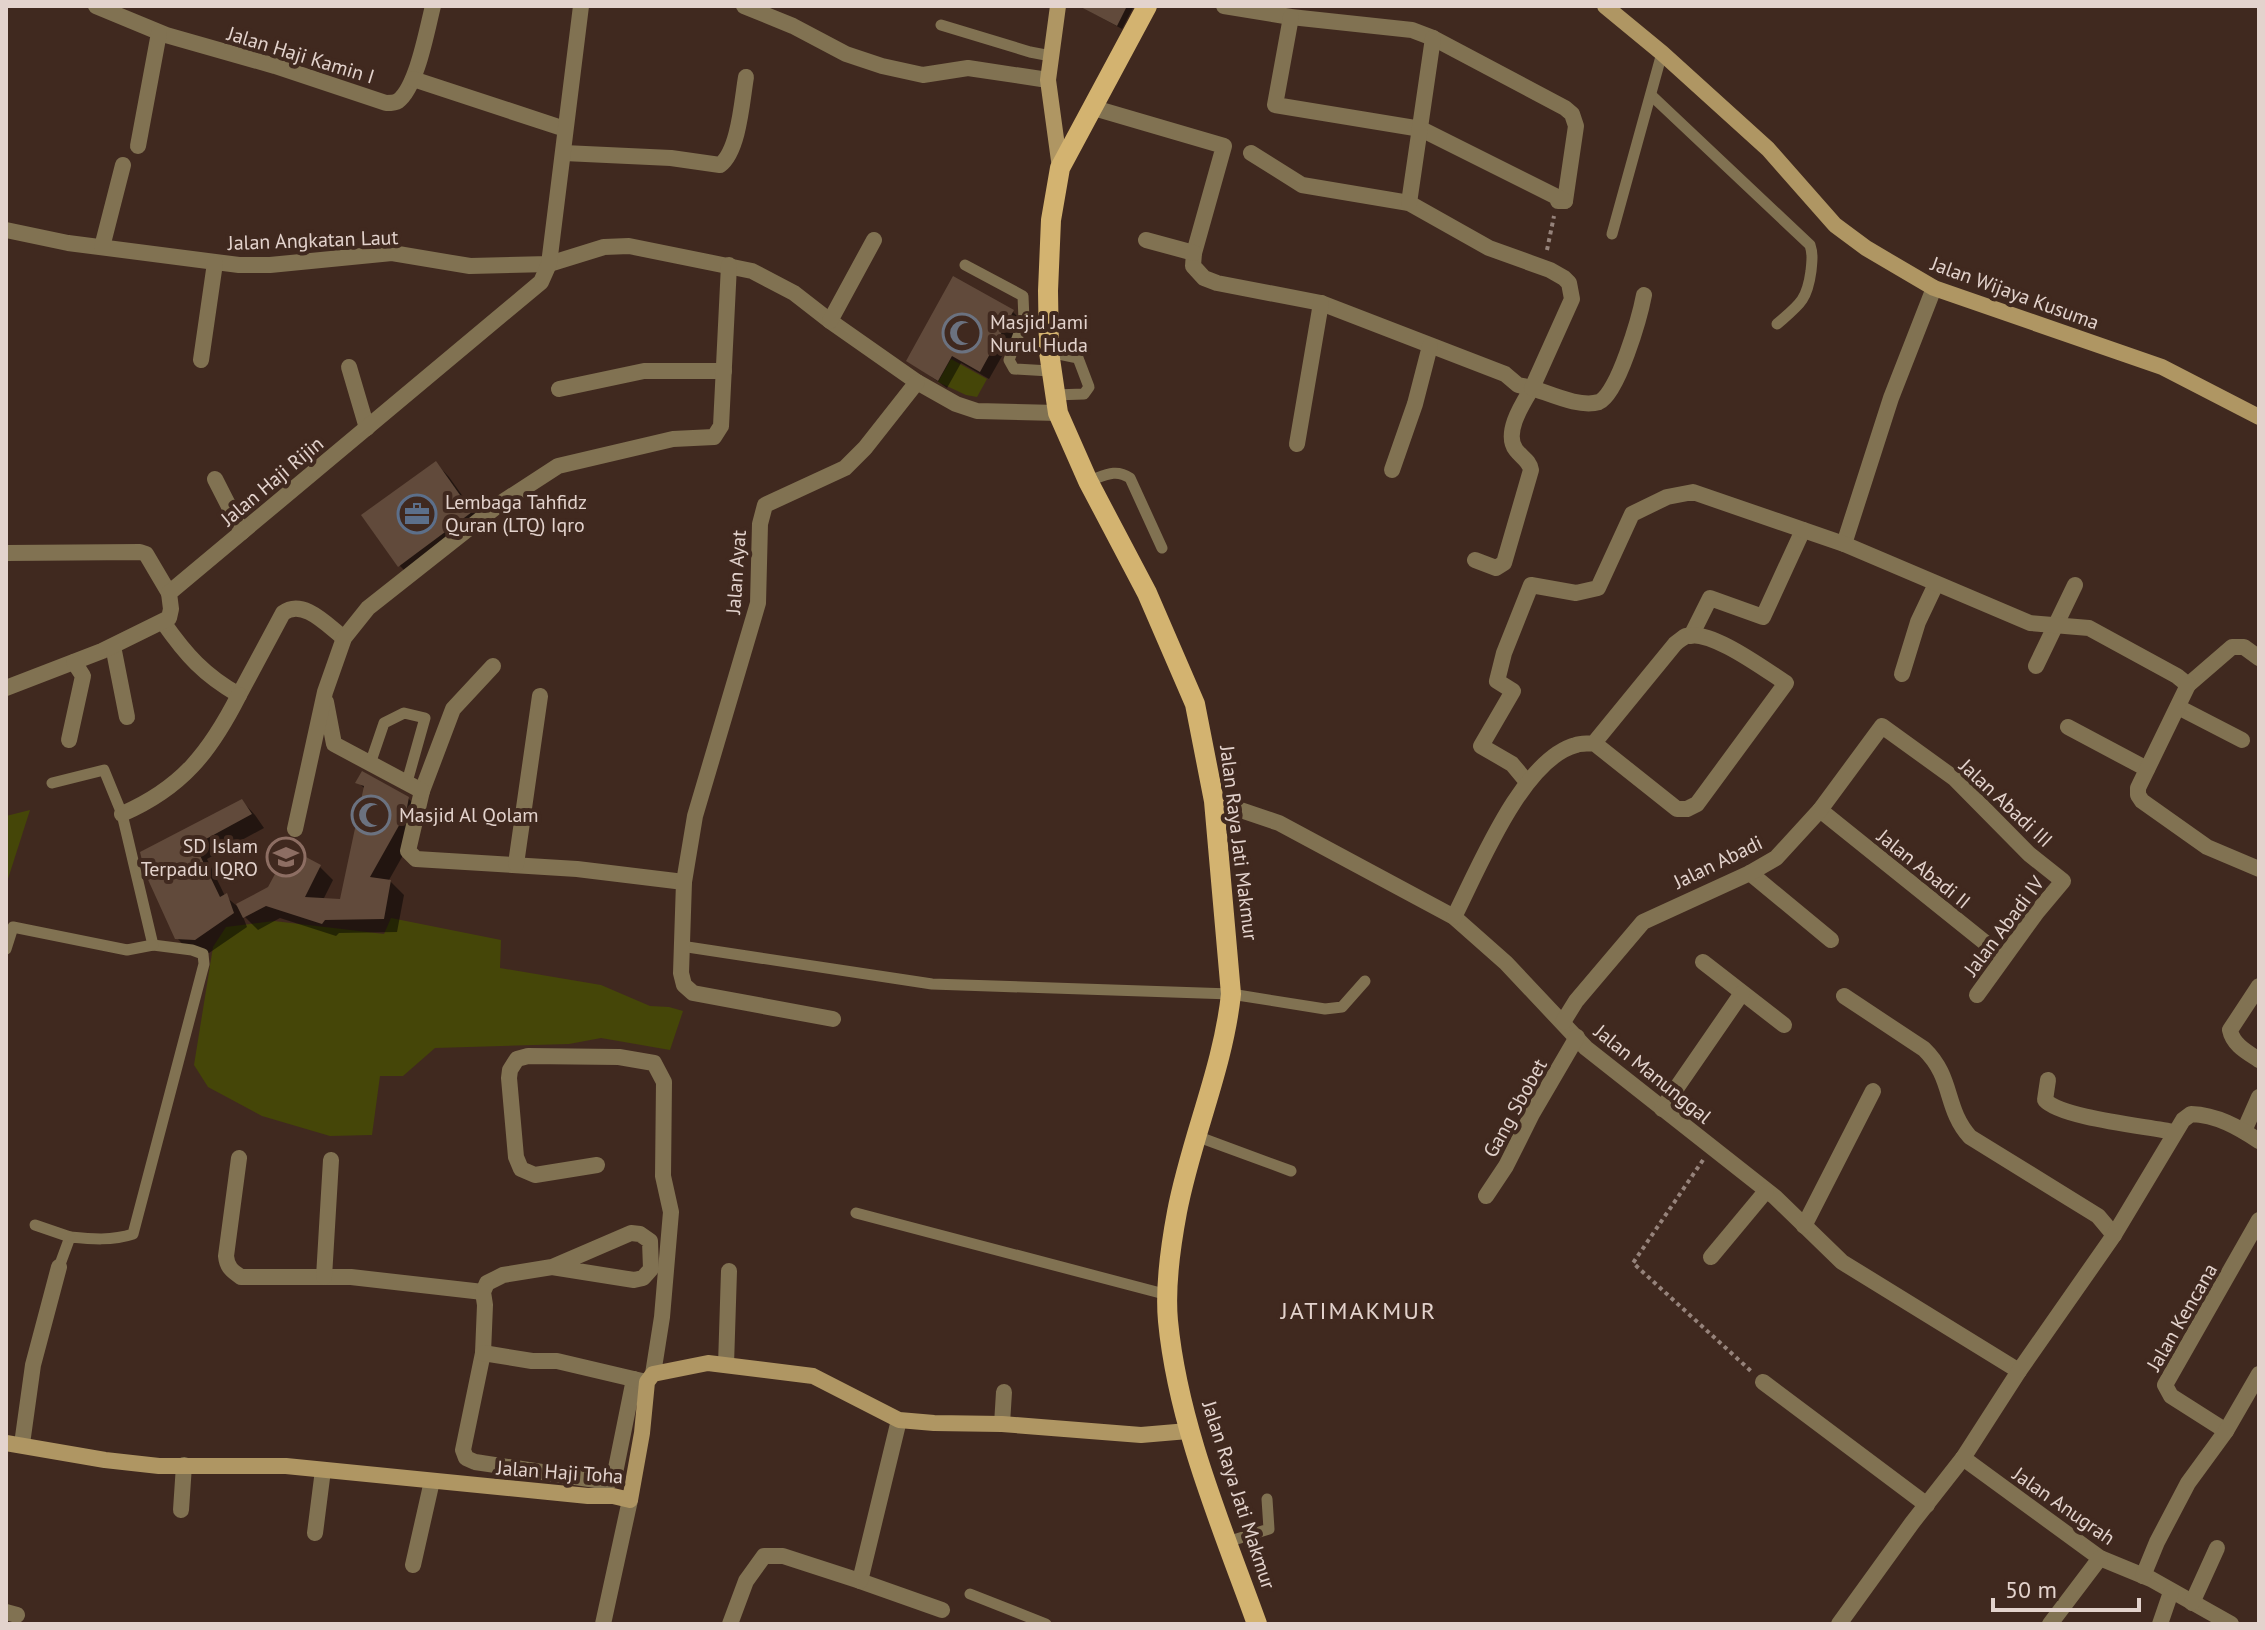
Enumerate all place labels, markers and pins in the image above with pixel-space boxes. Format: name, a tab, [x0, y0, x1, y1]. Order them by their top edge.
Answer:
place label: Masjid Jami Nurul Huda	[990, 309, 1088, 358]
mosque icon: Masjid Jami Nurul Huda	[941, 312, 983, 354]
place label: Lembaga Tahfidz Quran (LTQ) Iqro	[445, 489, 587, 538]
office icon: Lembaga Tahfidz Quran (LTQ) Iqro	[396, 493, 438, 535]
mosque icon: Masjid Al Qolam	[350, 794, 392, 836]
place label: Masjid Al Qolam	[399, 802, 539, 828]
place label: SD Islam Terpadu IQRO	[141, 833, 258, 882]
school or university icon: SD Islam Terpadu IQRO	[265, 836, 307, 878]

